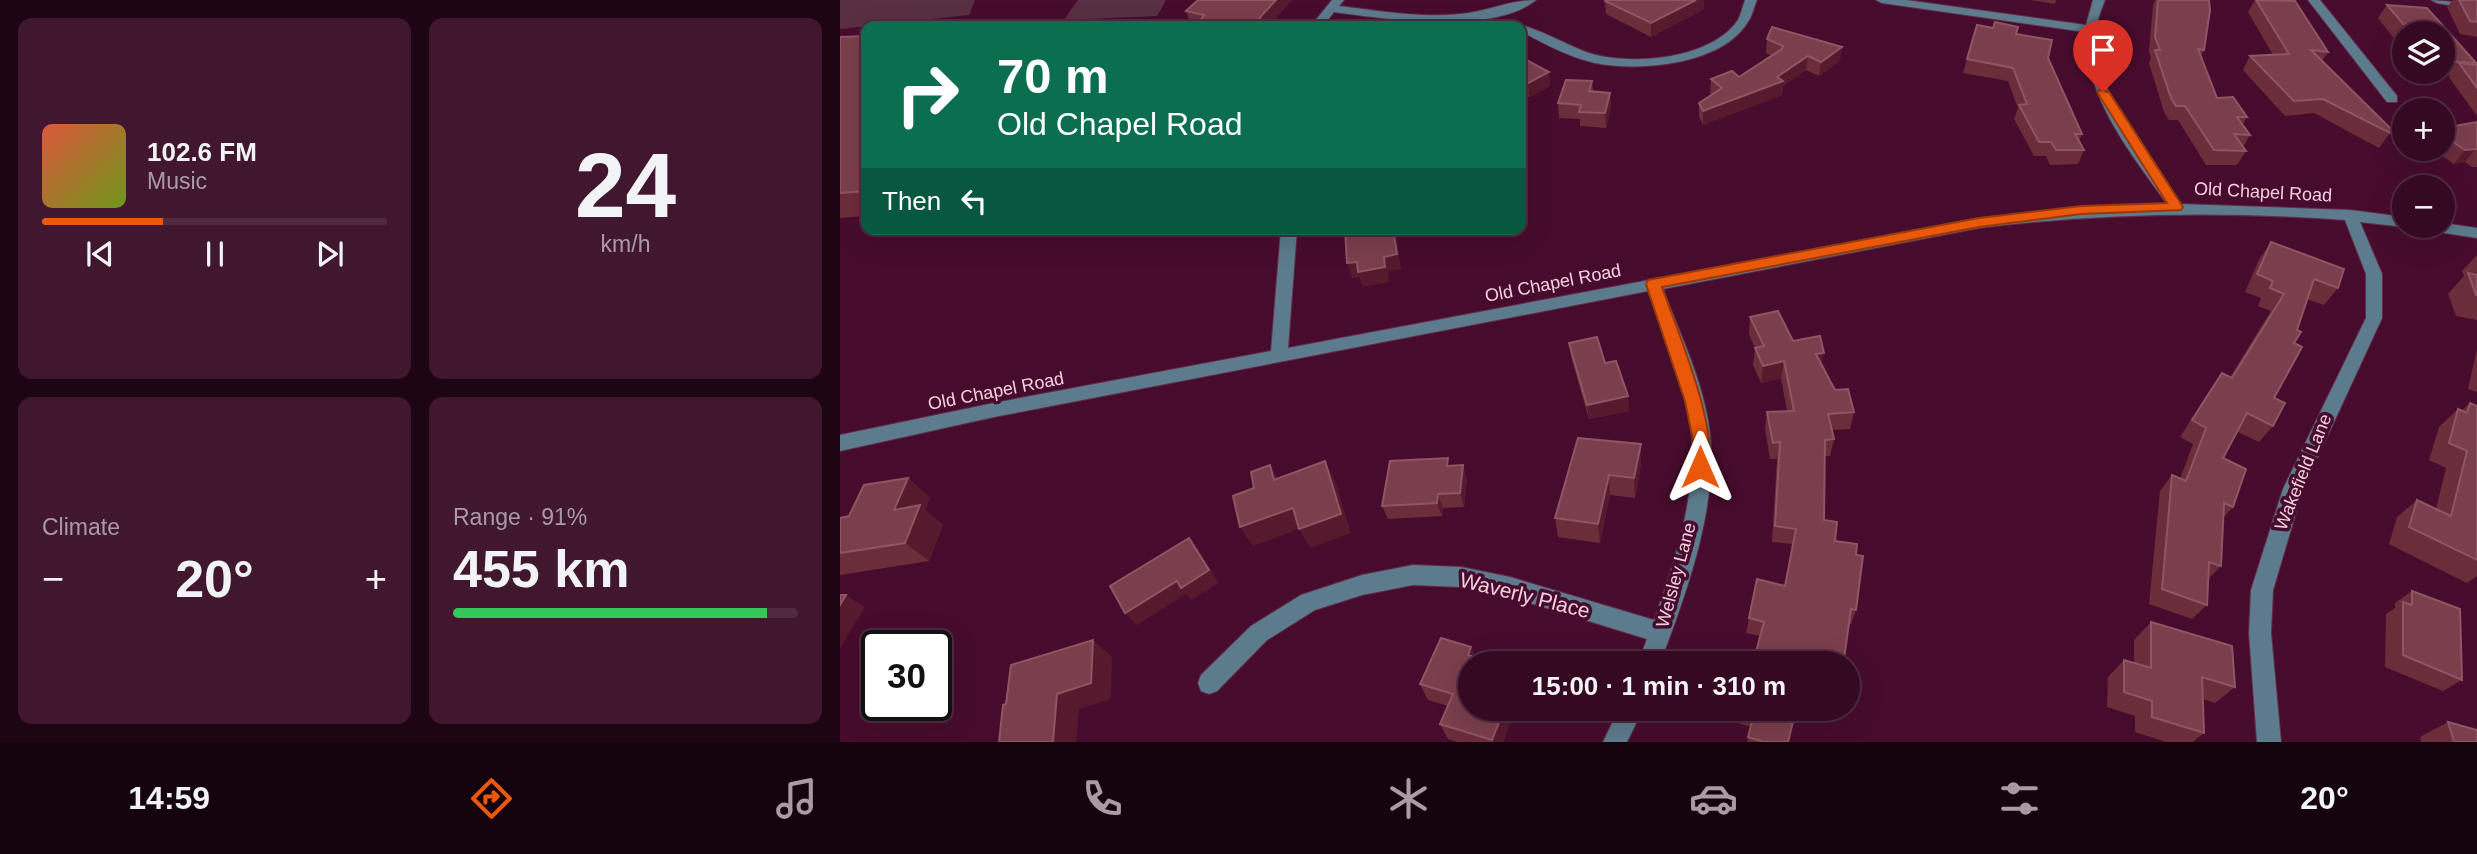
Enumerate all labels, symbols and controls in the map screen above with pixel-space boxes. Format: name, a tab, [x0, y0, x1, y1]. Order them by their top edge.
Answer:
pin	[2073, 20, 2133, 92]
map controls	[2392, 21, 2455, 238]
button: layers	[2392, 21, 2455, 84]
icon: arrive	[2084, 31, 2122, 69]
icon: right	[882, 49, 973, 140]
text: 70 m	[997, 49, 1109, 103]
button: +	[2392, 98, 2455, 161]
text: Old Chapel Road	[997, 106, 1242, 142]
text: 24	[575, 135, 676, 236]
text: 102.6 FM	[147, 137, 257, 167]
text: Music	[147, 168, 207, 194]
button: −	[2392, 175, 2455, 238]
street label: Old Chapel Road	[2194, 178, 2332, 206]
icon: left	[955, 182, 993, 220]
text: Then	[882, 186, 941, 216]
text: km/h	[601, 231, 650, 257]
icon: previous	[81, 235, 119, 273]
icon: pause	[196, 235, 234, 273]
icon: next	[311, 235, 349, 273]
street label: Old Chapel Road	[1483, 260, 1623, 306]
street label: Old Chapel Road	[926, 368, 1066, 414]
street label: Wakefield Lane	[2271, 411, 2335, 533]
position arrow	[1663, 430, 1737, 504]
text: Range · 91%	[453, 504, 587, 530]
text: Climate	[42, 514, 120, 540]
street label: Welsley Lane	[1652, 520, 1700, 630]
text: 455 km	[453, 540, 629, 598]
text: 20°	[175, 550, 254, 608]
text: −	[42, 558, 64, 600]
text: +	[365, 558, 387, 600]
street label: Waverly Place	[1457, 568, 1593, 622]
speed limit sign: 30	[861, 630, 952, 721]
text: 15:00 · 1 min · 310 m	[1532, 671, 1786, 701]
icon: directions	[467, 774, 516, 823]
icon: music	[772, 774, 821, 823]
icon: phone	[1078, 774, 1127, 823]
icon: climate	[1384, 774, 1433, 823]
icon: car	[1689, 774, 1738, 823]
icon: filters	[1995, 774, 2044, 823]
text: 14:59	[128, 780, 210, 816]
text: 20°	[2300, 780, 2349, 816]

